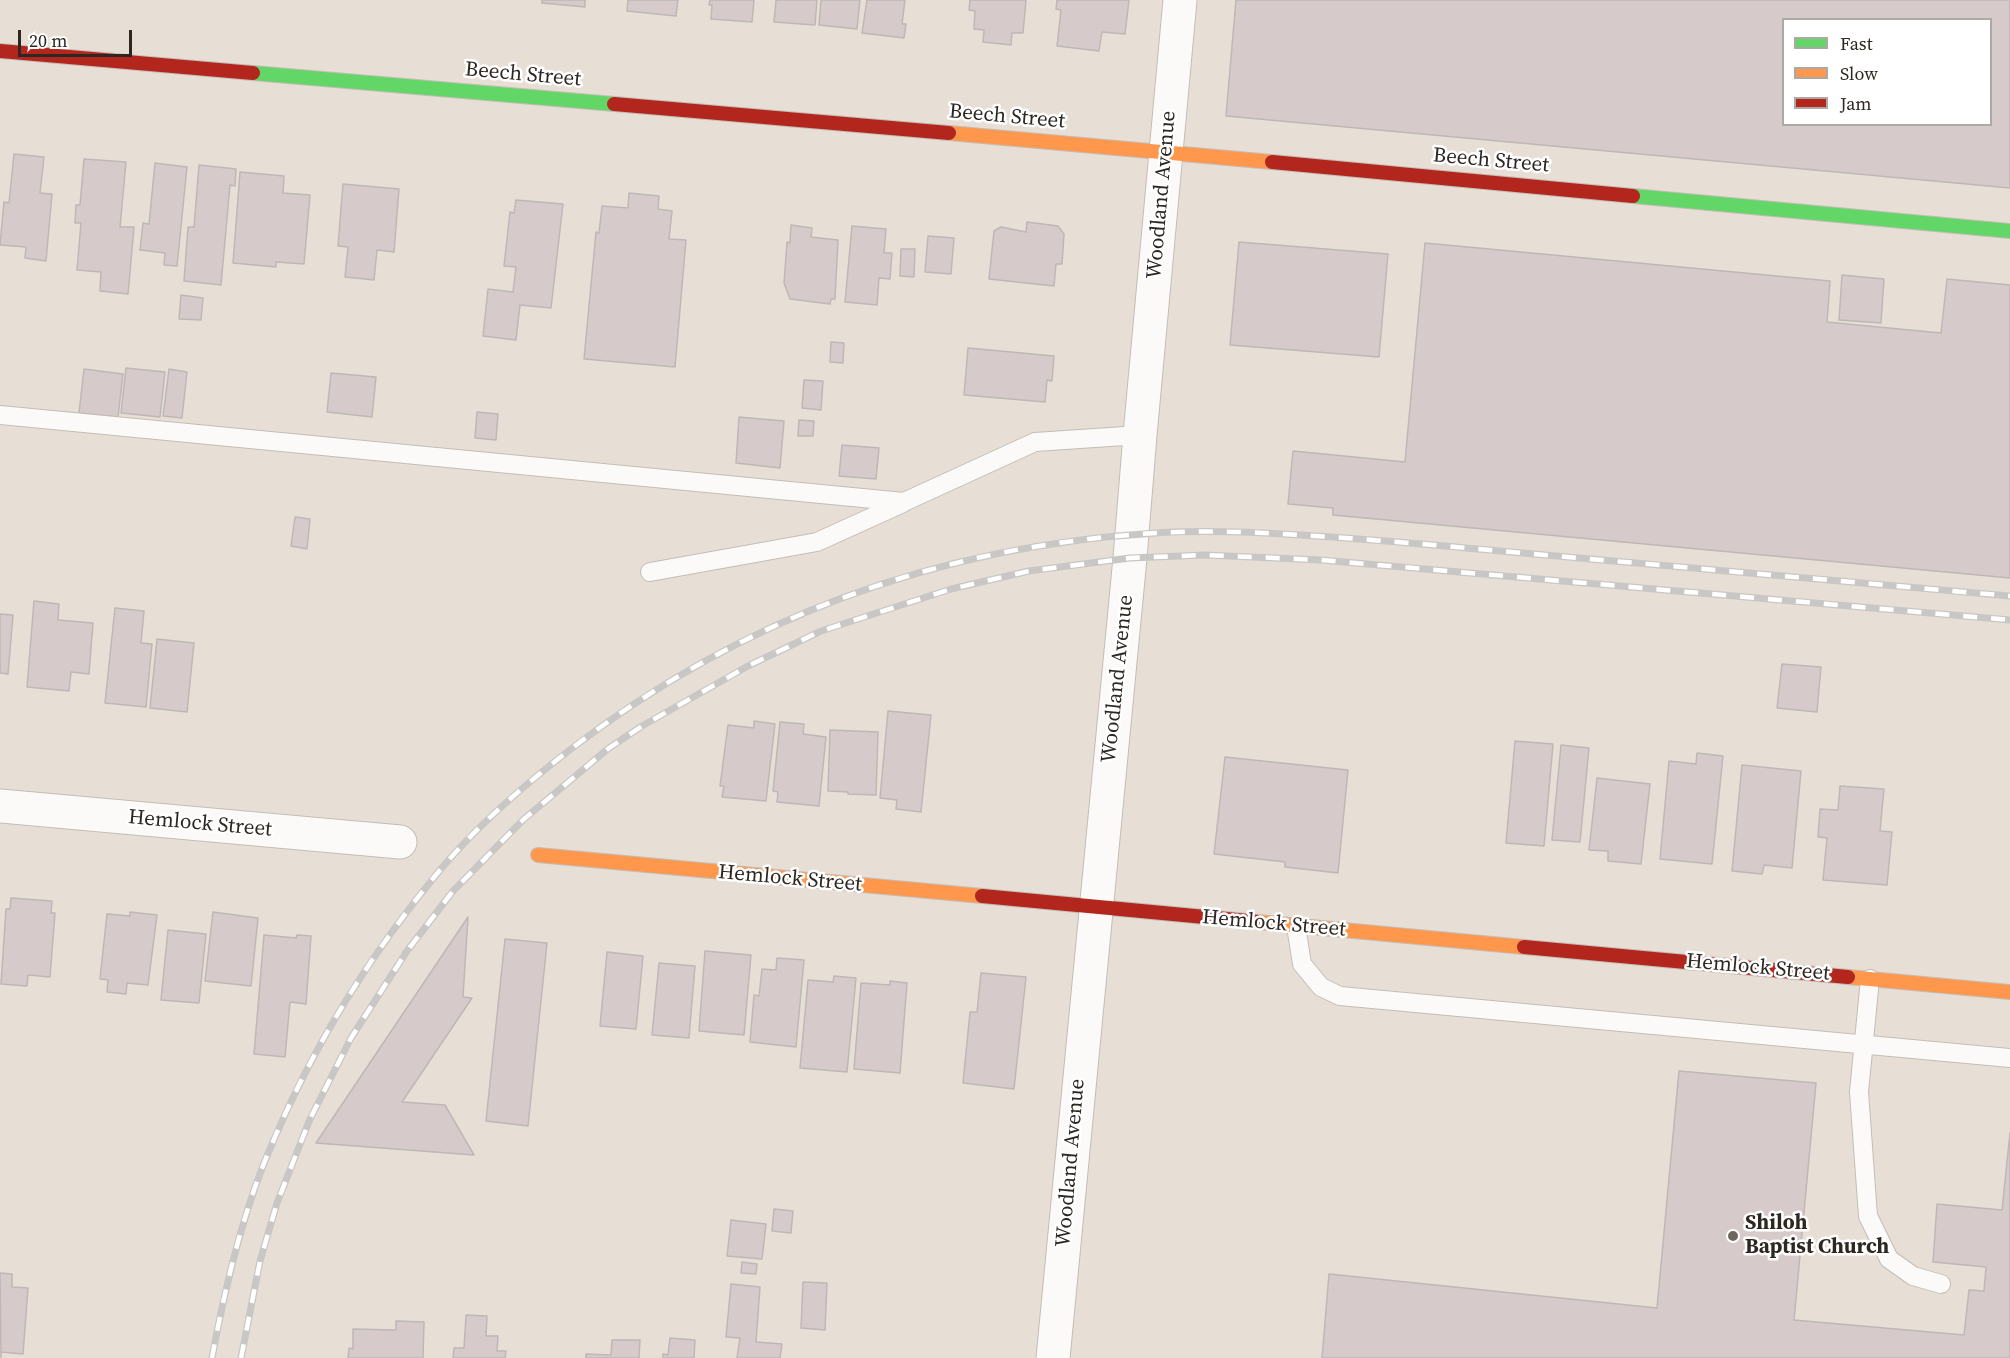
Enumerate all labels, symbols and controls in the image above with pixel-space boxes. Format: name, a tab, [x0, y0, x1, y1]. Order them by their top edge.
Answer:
scale bar	[21, 18, 135, 56]
legend	[1782, 18, 1992, 126]
text: 20 m	[29, 28, 67, 53]
text: Fast	[1840, 31, 1873, 56]
street label: Beech Street	[464, 57, 582, 93]
text: Slow	[1840, 61, 1878, 86]
text: Jam	[1840, 91, 1872, 116]
street label: Beech Street	[948, 99, 1066, 135]
street label: Woodland Avenue	[1142, 110, 1182, 280]
street label: Beech Street	[1432, 143, 1550, 179]
street label: Woodland Avenue	[1097, 594, 1139, 764]
street label: Hemlock Street	[127, 805, 273, 843]
street label: Hemlock Street	[717, 860, 863, 898]
street label: Hemlock Street	[1201, 905, 1347, 943]
street label: Hemlock Street	[1685, 949, 1831, 987]
street label: Woodland Avenue	[1051, 1078, 1091, 1248]
place label: Shiloh Baptist Church	[1745, 1211, 1889, 1261]
marker: Shiloh Baptist Church	[1726, 1229, 1740, 1243]

